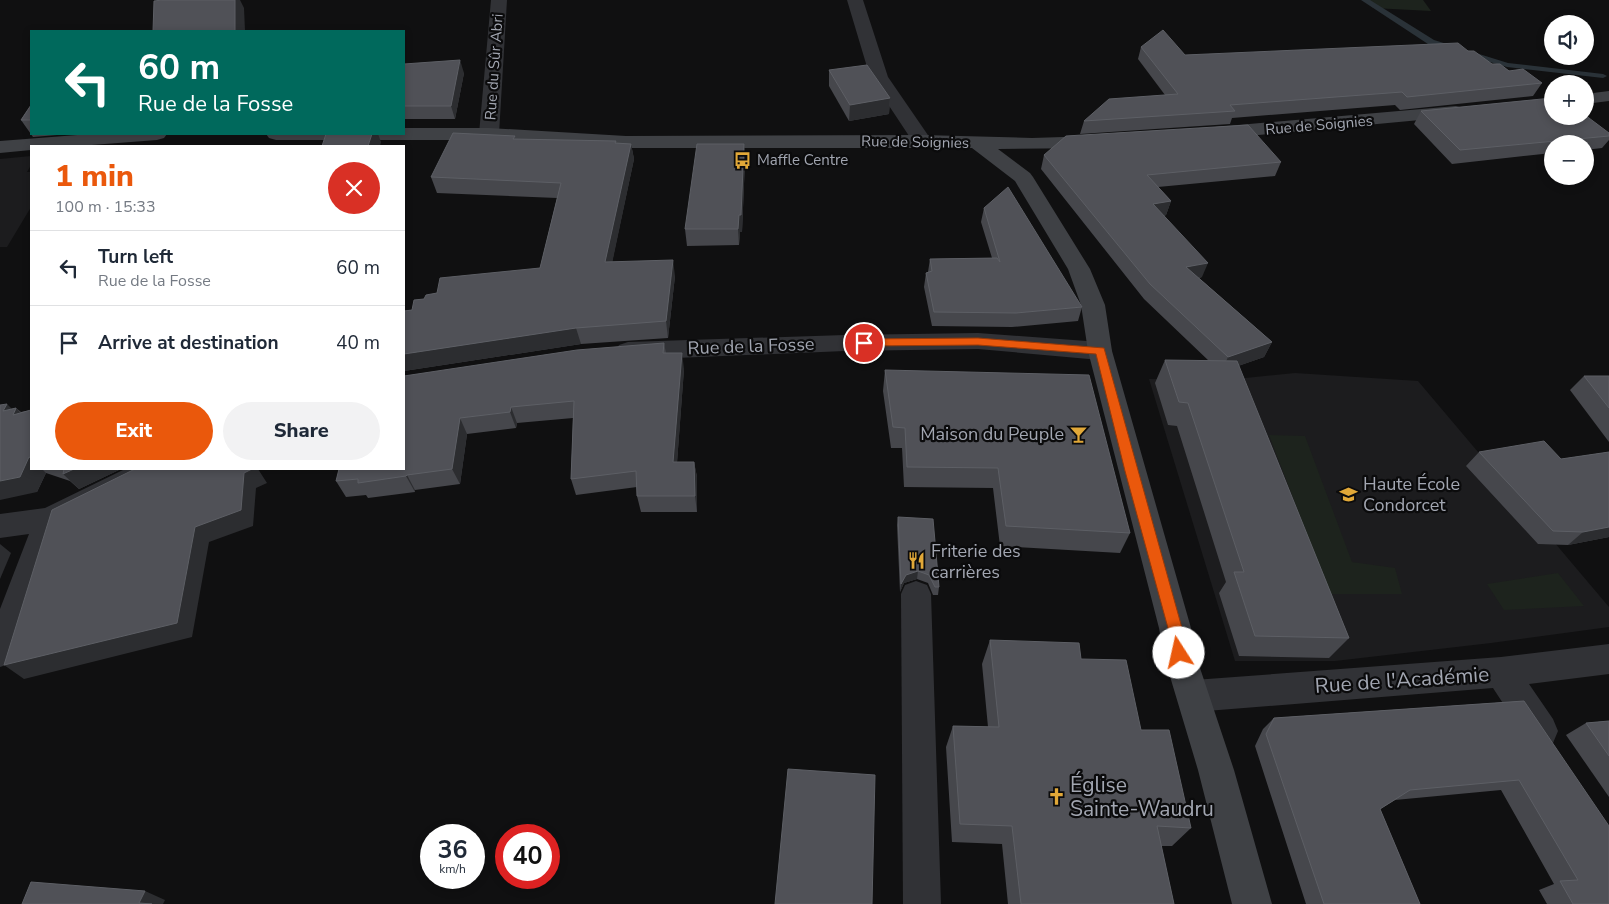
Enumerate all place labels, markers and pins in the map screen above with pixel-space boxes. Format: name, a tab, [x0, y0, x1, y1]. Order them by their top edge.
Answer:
bus stop icon: Maffle Centre	[733, 150, 753, 170]
place label: Maffle Centre	[757, 150, 848, 170]
pin	[843, 322, 885, 364]
place label: Maison du Peuple	[920, 422, 1064, 446]
bar icon: Maison du Peuple	[1068, 424, 1088, 444]
place label: Haute École Condorcet	[1363, 472, 1460, 517]
school or university icon: Haute École Condorcet	[1339, 484, 1359, 504]
place label: Friterie des carrières	[931, 539, 1021, 584]
restaurant icon: Friterie des carrières	[907, 551, 927, 571]
place label: Église Sainte-Waudru	[1070, 771, 1214, 823]
church icon: Église Sainte-Waudru	[1046, 787, 1066, 807]

